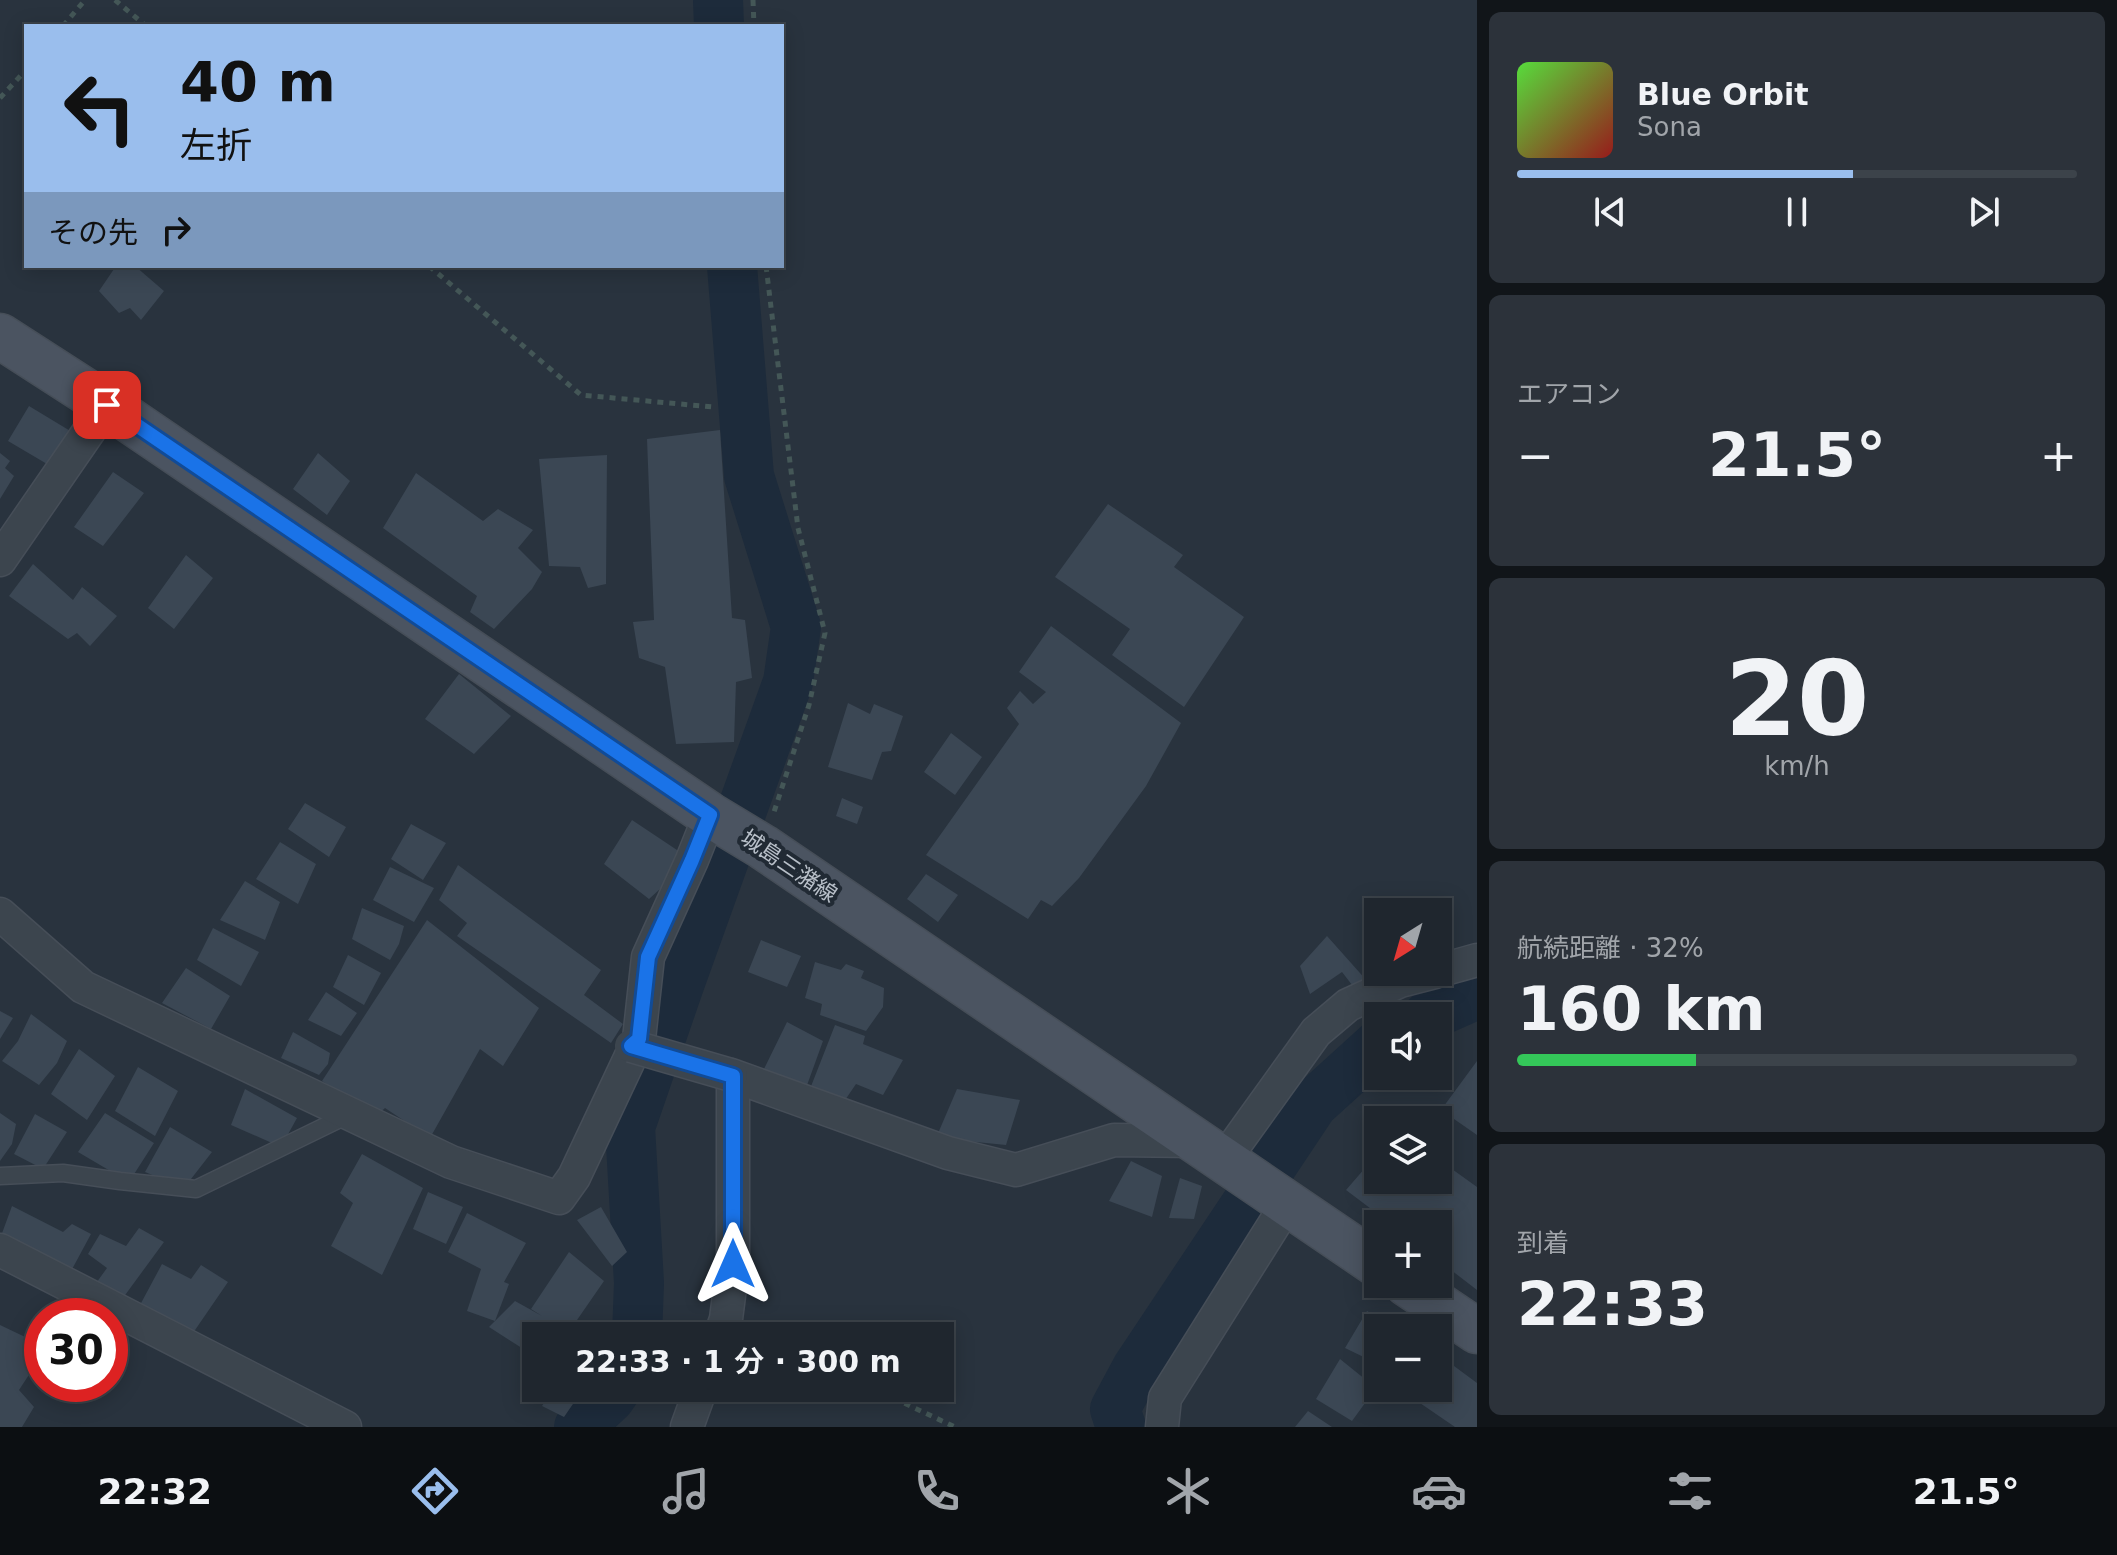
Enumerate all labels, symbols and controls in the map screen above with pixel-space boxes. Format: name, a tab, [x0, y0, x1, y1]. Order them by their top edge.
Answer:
text: 40 m	[180, 49, 336, 114]
icon: left	[48, 56, 152, 160]
text: Blue Orbit	[1637, 77, 1809, 112]
text: Sona	[1637, 112, 1702, 142]
text: 左折	[180, 125, 252, 166]
icon: previous	[1588, 190, 1632, 234]
icon: pause	[1775, 190, 1819, 234]
icon: next	[1962, 190, 2006, 234]
icon: right	[154, 208, 198, 252]
text: その先	[48, 215, 138, 250]
pin	[73, 371, 141, 439]
text: エアコン	[1517, 379, 1621, 409]
icon: arrive	[85, 383, 129, 427]
text: 21.5°	[1708, 420, 1886, 490]
text: −	[1517, 430, 1554, 481]
text: +	[2040, 430, 2077, 481]
text: 20	[1725, 638, 1869, 760]
text: km/h	[1764, 751, 1830, 781]
street label: 城島三潴線	[736, 825, 842, 907]
north arrow	[1364, 898, 1452, 986]
map controls	[1364, 898, 1452, 1402]
text: 航続距離 · 32%	[1517, 933, 1704, 963]
text: 160 km	[1517, 974, 1766, 1044]
button: sound	[1364, 1002, 1452, 1090]
button: layers	[1364, 1106, 1452, 1194]
button: +	[1364, 1210, 1452, 1298]
position arrow	[691, 1222, 775, 1306]
text: 到着	[1517, 1228, 1569, 1258]
text: 22:33	[1517, 1269, 1708, 1339]
speed limit sign: 30	[24, 1298, 128, 1402]
button: −	[1364, 1314, 1452, 1402]
text: 22:33 · 1 分 · 300 m	[575, 1344, 901, 1379]
icon: directions	[407, 1463, 463, 1519]
icon: music	[658, 1463, 714, 1519]
icon: phone	[909, 1463, 965, 1519]
icon: climate	[1160, 1463, 1216, 1519]
icon: car	[1411, 1463, 1467, 1519]
icon: filters	[1662, 1463, 1718, 1519]
text: 22:32	[97, 1471, 212, 1512]
text: 21.5°	[1913, 1471, 2019, 1512]

